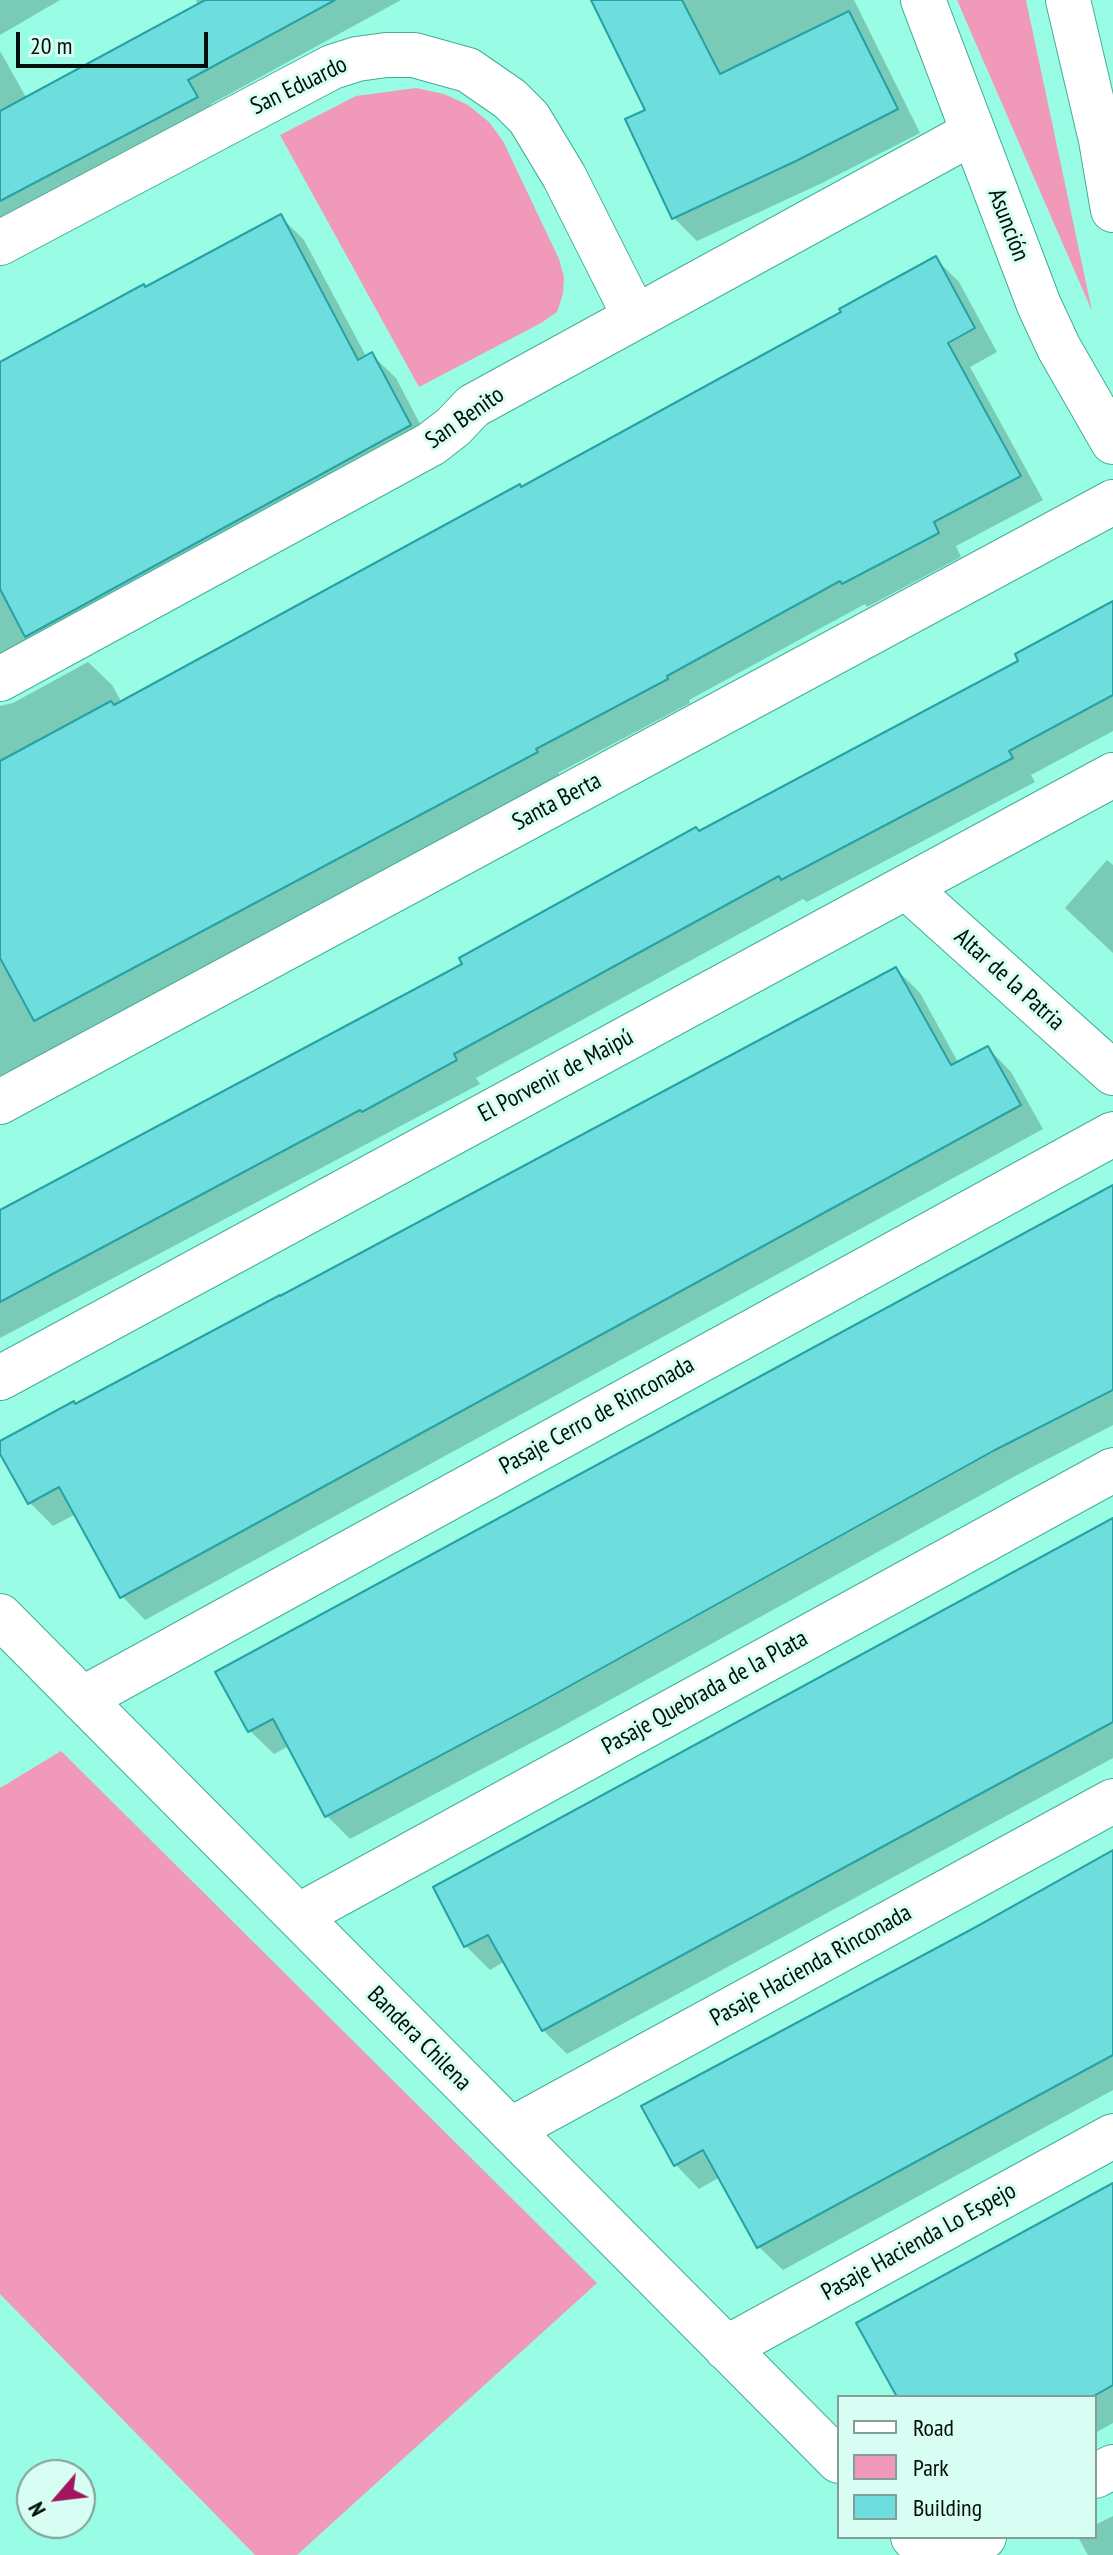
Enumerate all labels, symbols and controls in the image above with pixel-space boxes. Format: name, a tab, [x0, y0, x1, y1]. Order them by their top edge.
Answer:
scale bar	[20, 16, 212, 66]
text: 20 m	[30, 30, 72, 61]
street label: San Eduardo	[246, 50, 352, 122]
street label: Asunción	[981, 185, 1035, 265]
street label: San Benito	[420, 381, 510, 455]
street label: Santa Berta	[508, 767, 606, 837]
street label: Altar de la Patria	[948, 923, 1070, 1037]
street label: El Porvenir de Maipú	[474, 1023, 638, 1129]
street label: Pasaje Cerro de Rinconada	[495, 1351, 699, 1481]
street label: Pasaje Quebrada de la Plata	[597, 1624, 813, 1762]
street label: Pasaje Hacienda Rinconada	[705, 1899, 917, 2033]
street label: Bandera Chilena	[361, 1981, 477, 2097]
street label: Pasaje Hacienda Lo Espejo	[817, 2177, 1021, 2307]
legend	[837, 2395, 1097, 2539]
text: Road	[913, 2412, 954, 2443]
text: Park	[913, 2452, 949, 2483]
north arrow	[16, 2459, 96, 2539]
text: Building	[913, 2492, 982, 2523]
text: N	[21, 2498, 52, 2521]

